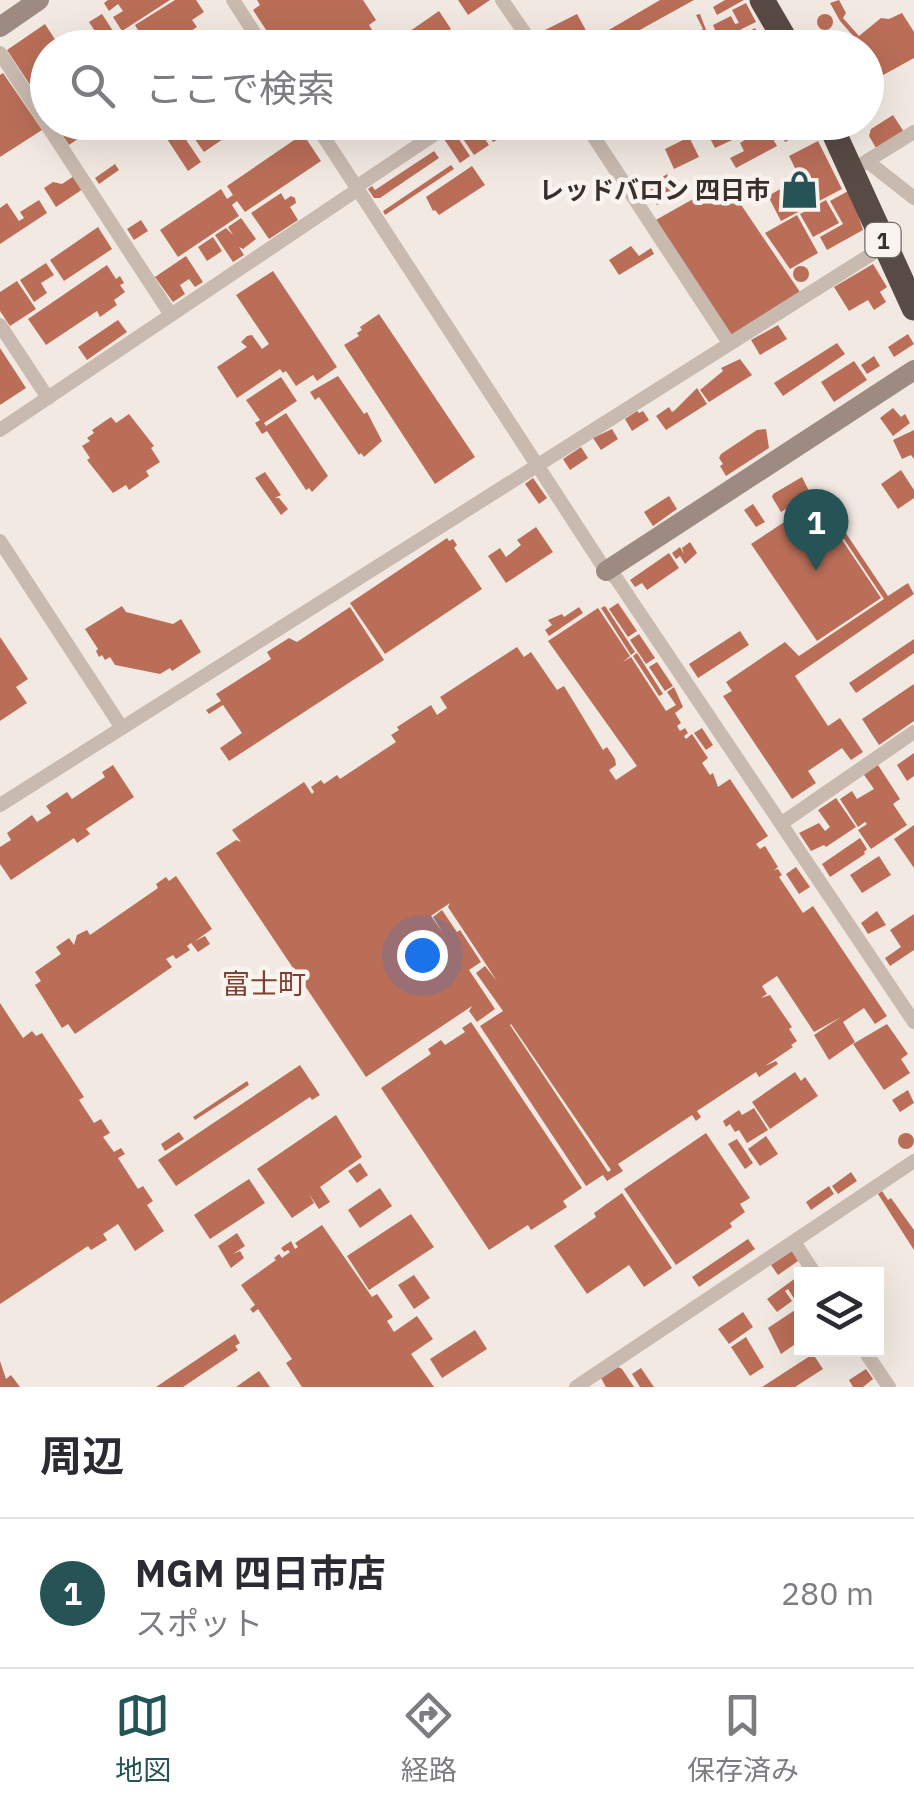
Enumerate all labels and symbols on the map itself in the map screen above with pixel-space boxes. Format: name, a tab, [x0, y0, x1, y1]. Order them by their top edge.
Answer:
shop icon: レッドバロン 四日市	[779, 168, 821, 210]
place label: レッドバロン 四日市	[539, 173, 770, 206]
road number: 1	[866, 223, 900, 257]
pin: 1	[784, 488, 848, 571]
your location	[397, 930, 448, 981]
district label: 富士町	[222, 965, 306, 1002]

